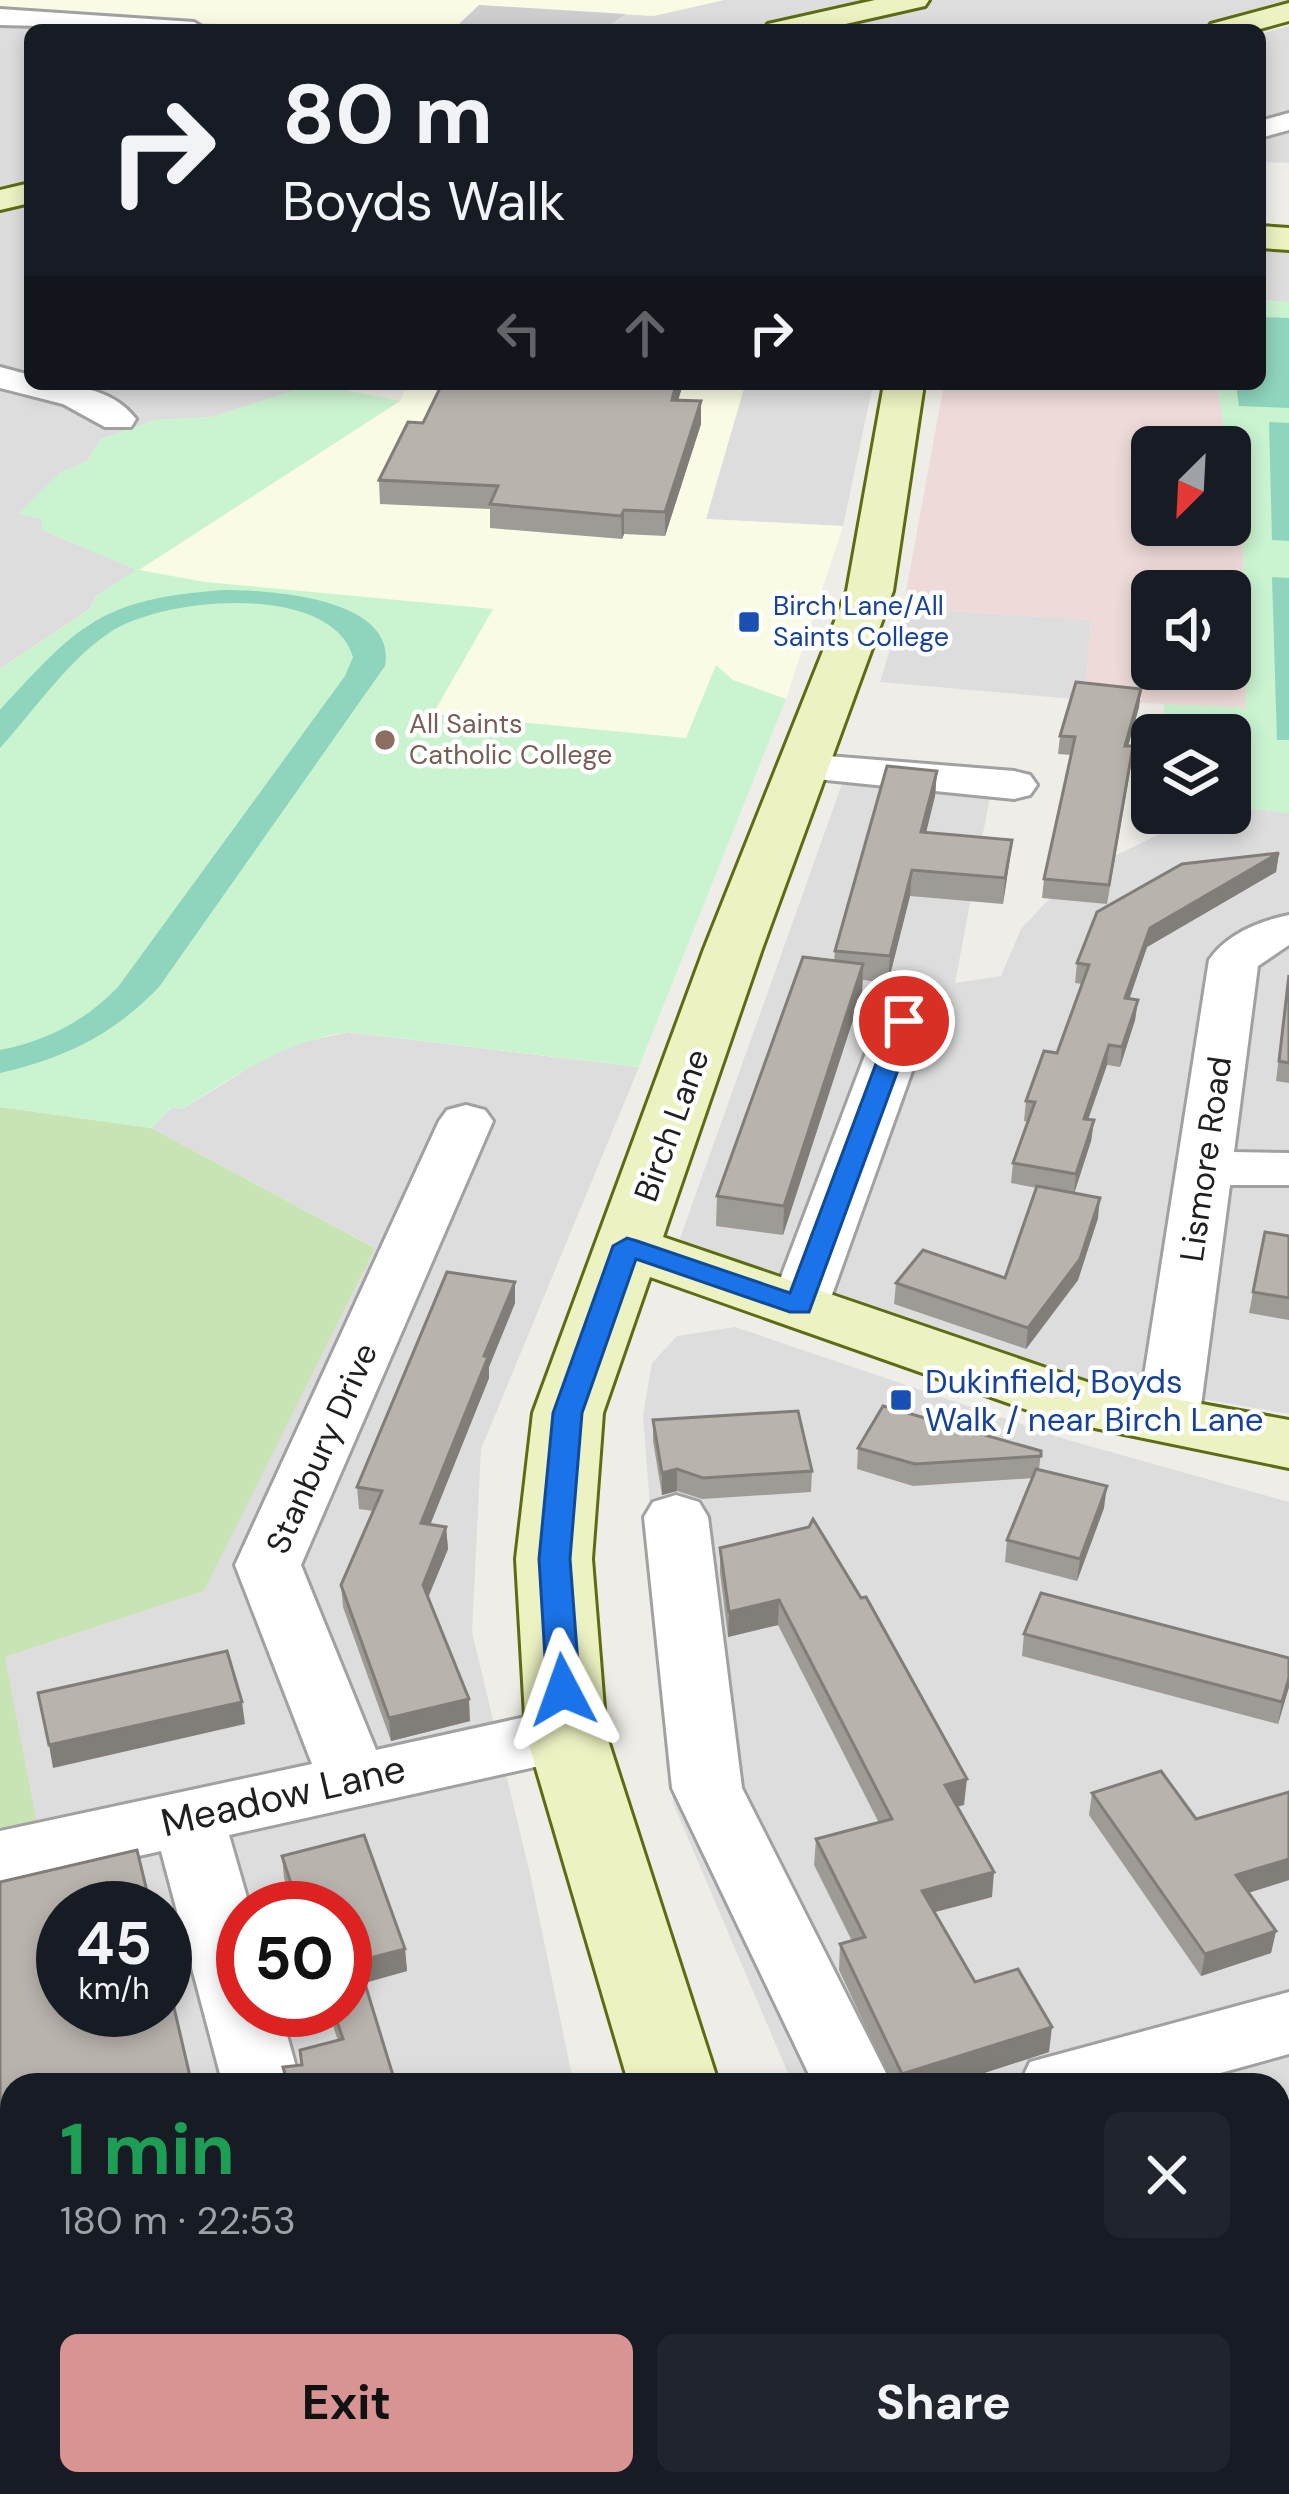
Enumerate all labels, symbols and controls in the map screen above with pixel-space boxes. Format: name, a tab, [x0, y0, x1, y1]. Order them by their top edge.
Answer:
text: 80 m	[282, 60, 493, 169]
icon: right	[84, 72, 240, 228]
text: Boyds Walk	[282, 166, 566, 237]
icon: left	[486, 300, 552, 366]
icon: ahead	[612, 300, 678, 366]
icon: right	[738, 300, 804, 366]
north arrow	[1131, 426, 1251, 546]
map controls	[1131, 426, 1251, 834]
button: sound	[1131, 570, 1251, 690]
place label: Birch Lane/All Saints College	[773, 588, 949, 654]
marker: Birch Lane/All Saints College	[736, 609, 762, 635]
place label: All Saints Catholic College	[409, 706, 612, 772]
button: layers	[1131, 714, 1251, 834]
marker: All Saints Catholic College	[372, 727, 398, 753]
pin	[853, 970, 955, 1072]
icon: arrive	[871, 988, 937, 1054]
street label: Birch Lane	[624, 1043, 719, 1207]
street label: Lismore Road	[1170, 1054, 1241, 1264]
street label: Stanbury Drive	[256, 1336, 387, 1560]
place label: Dukinfield, Boyds Walk / near Birch Lane	[925, 1360, 1263, 1441]
marker: Dukinfield, Boyds Walk / near Birch Lane	[888, 1387, 914, 1413]
position arrow	[500, 1627, 626, 1753]
street label: Meadow Lane	[156, 1743, 410, 1848]
speed limit sign: 50	[216, 1881, 372, 2037]
text: 45	[76, 1904, 152, 1983]
text: km/h	[79, 1969, 149, 2008]
text: 1 min	[60, 2103, 235, 2196]
button: close	[1104, 2112, 1230, 2238]
text: 180 m · 22:53	[60, 2195, 296, 2246]
button: Exit	[60, 2334, 633, 2472]
button: Share	[657, 2334, 1230, 2472]

